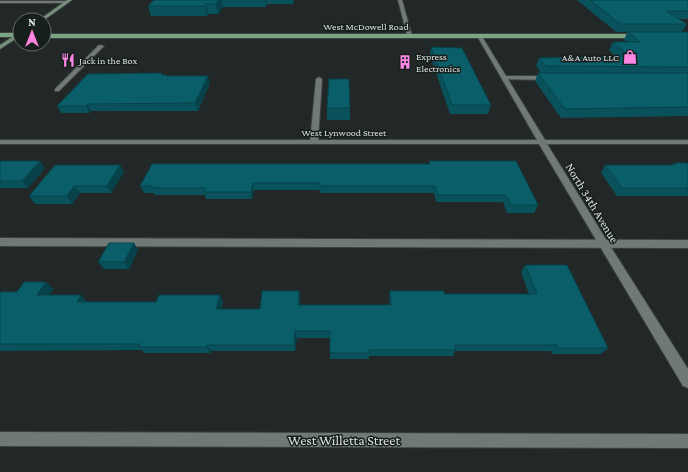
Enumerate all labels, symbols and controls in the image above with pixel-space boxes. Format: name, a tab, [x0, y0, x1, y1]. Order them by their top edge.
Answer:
north arrow	[12, 12, 52, 52]
text: N	[28, 16, 36, 28]
street label: West McDowell Road	[323, 21, 409, 32]
shop icon: A&A Auto LLC	[622, 49, 638, 65]
place label: Express Electronics	[416, 51, 460, 74]
restaurant icon: Jack in the Box	[60, 52, 76, 68]
place label: A&A Auto LLC	[562, 52, 619, 63]
building icon: Express Electronics	[397, 54, 413, 70]
place label: Jack in the Box	[78, 55, 137, 66]
street label: West Lynwood Street	[302, 127, 387, 138]
street label: North 34th Avenue	[563, 161, 621, 245]
street label: West Willetta Street	[288, 432, 400, 448]

